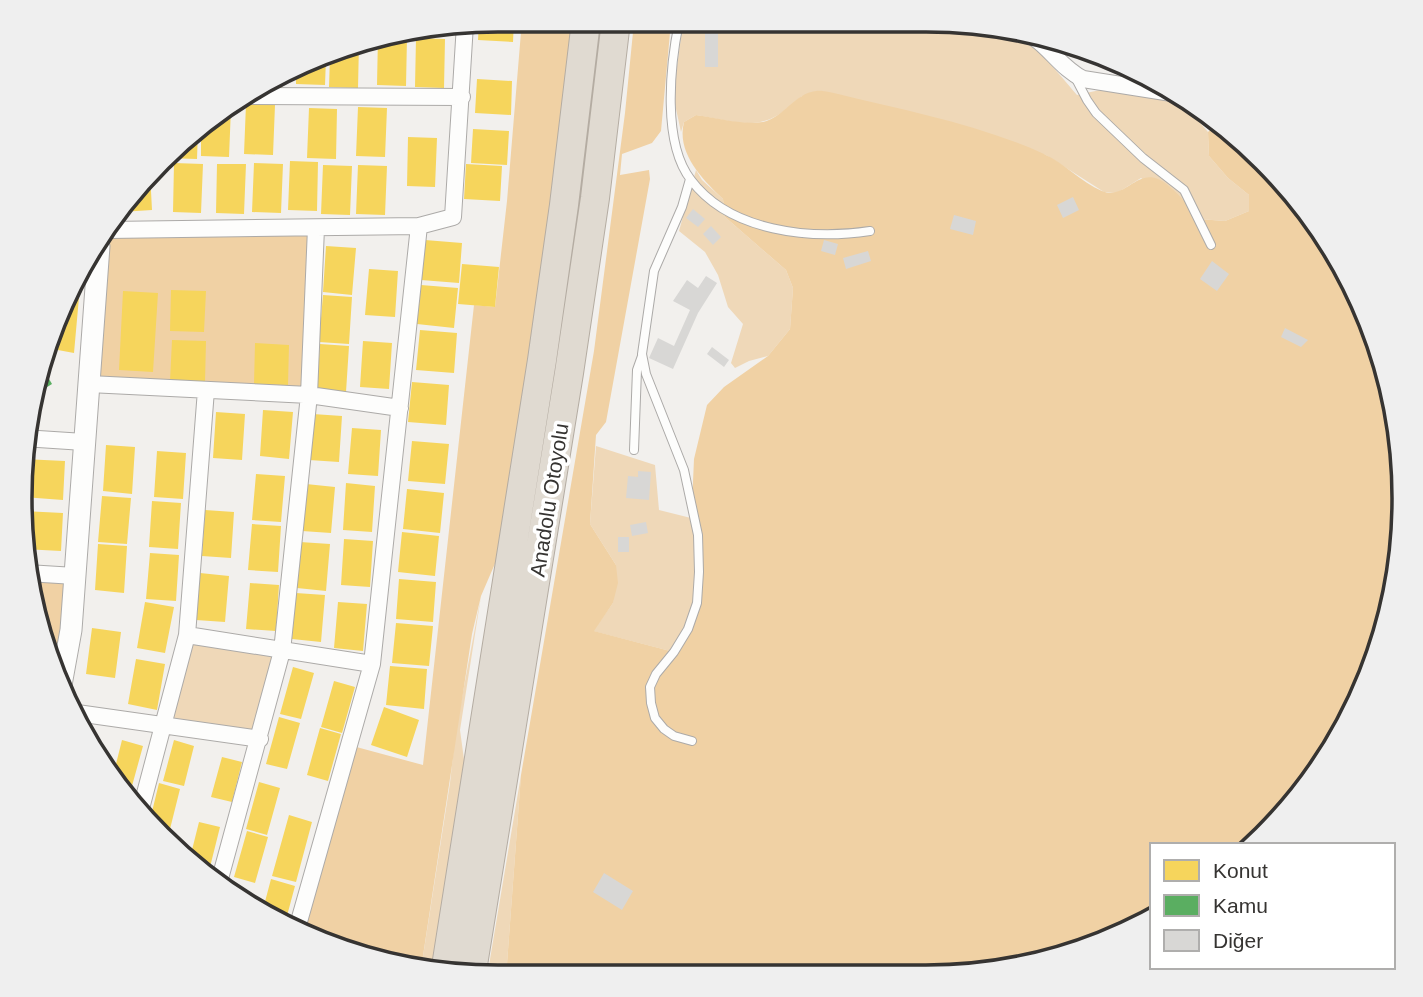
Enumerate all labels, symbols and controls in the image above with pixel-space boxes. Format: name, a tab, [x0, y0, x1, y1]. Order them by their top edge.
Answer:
street label: Anadolu Otoyolu	[525, 422, 573, 578]
legend	[1150, 843, 1395, 969]
text: Konut	[1213, 859, 1268, 882]
text: Kamu	[1213, 894, 1268, 917]
text: Diğer	[1213, 929, 1263, 952]

